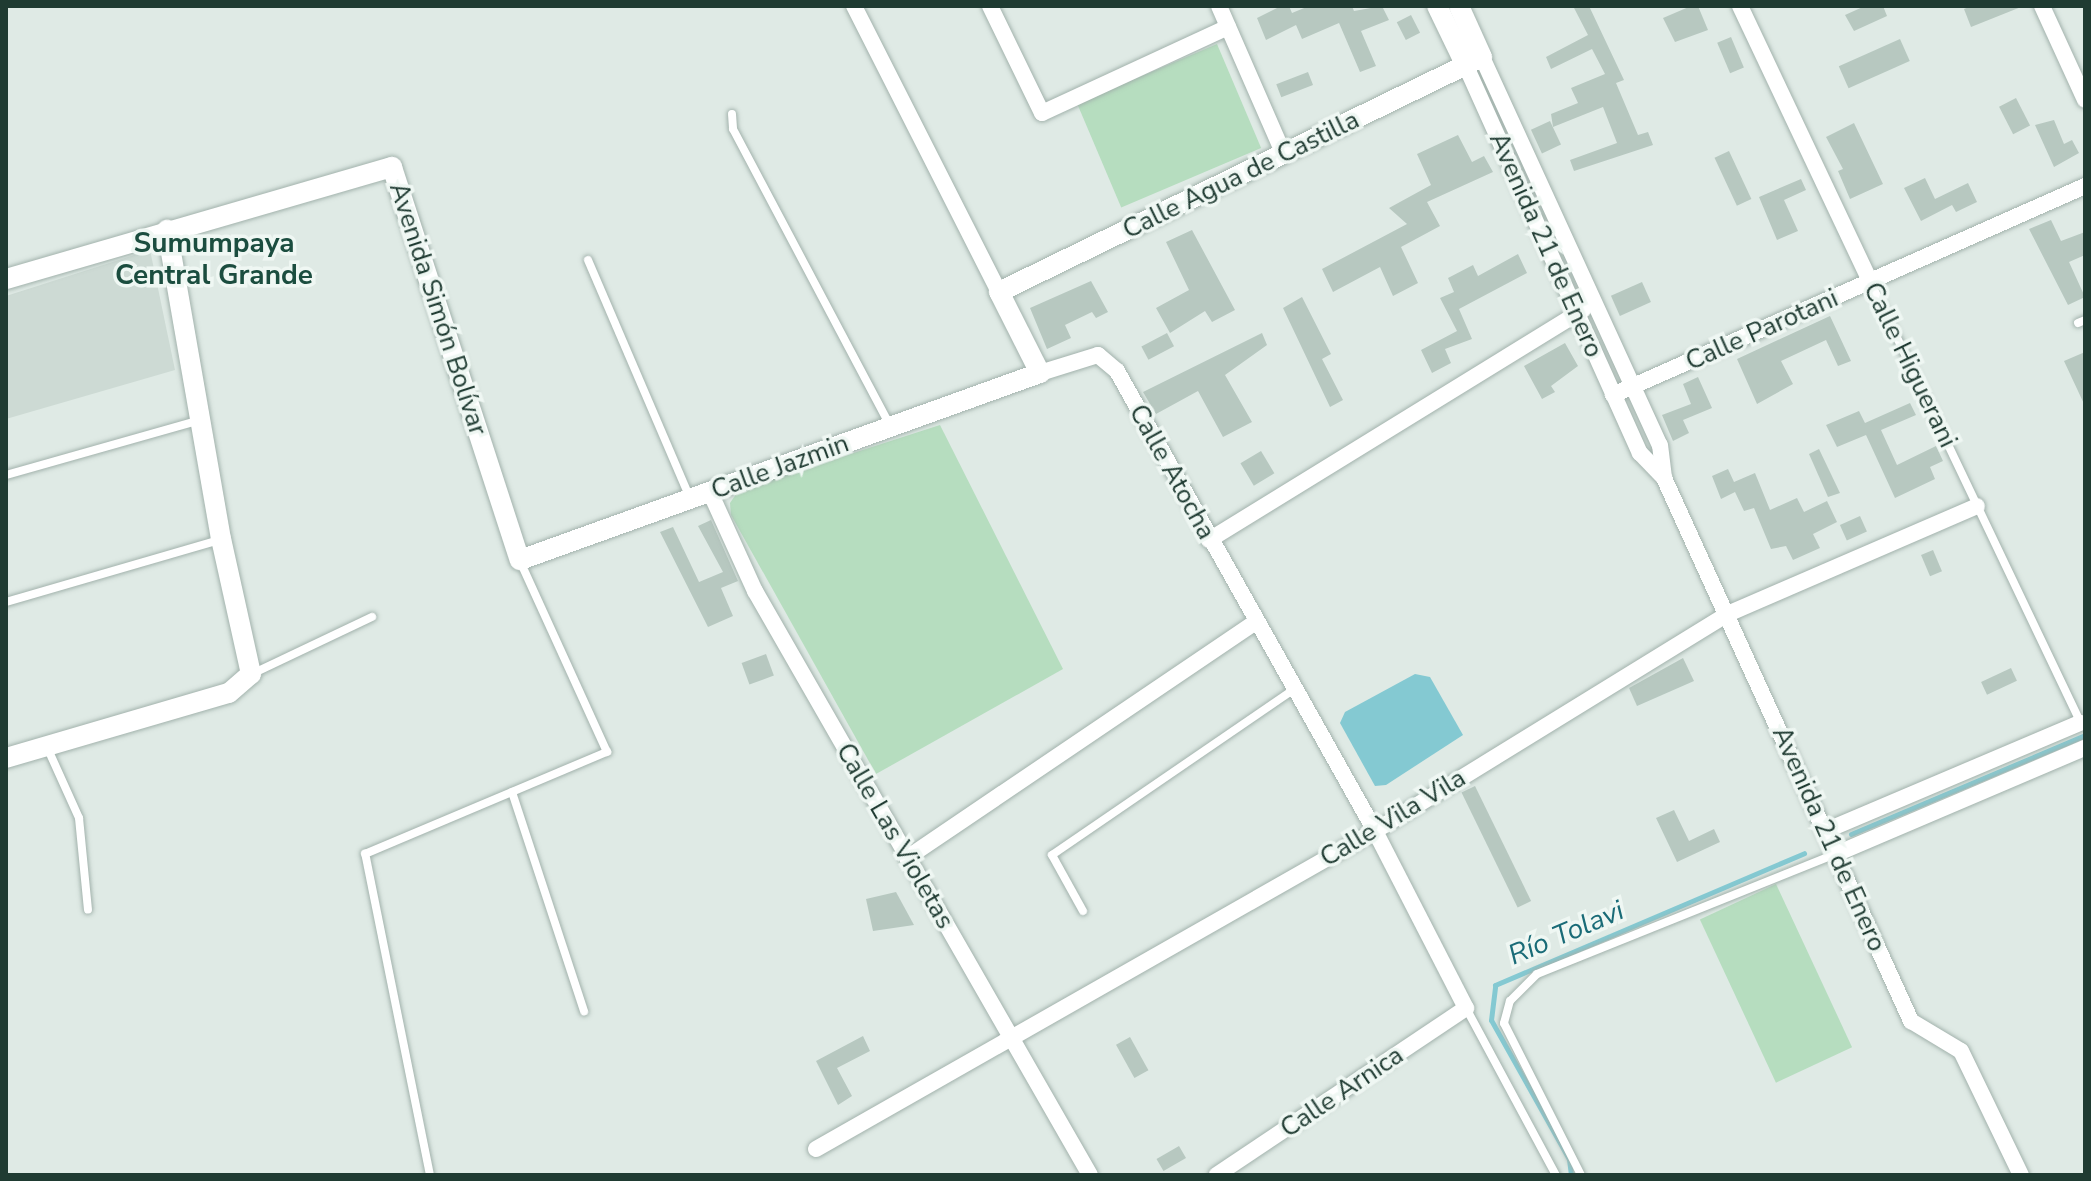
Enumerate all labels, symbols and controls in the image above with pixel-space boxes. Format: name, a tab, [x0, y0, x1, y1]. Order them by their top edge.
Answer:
street label: Calle Agua de Castilla	[1118, 104, 1364, 246]
street label: Avenida 21 de Enero	[1482, 128, 1610, 362]
street label: Avenida Simón Bolívar	[382, 179, 494, 439]
district label: Sumumpaya Central Grande	[115, 226, 313, 292]
street label: Calle Higuerani	[1857, 277, 1963, 453]
street label: Calle Parotani	[1681, 283, 1843, 377]
street label: Calle Atocha	[1122, 399, 1222, 545]
street label: Calle Jazmin	[707, 428, 853, 506]
street label: Avenida 21 de Enero	[1765, 722, 1893, 956]
street label: Calle Las Violetas	[829, 738, 961, 934]
street label: Calle Vila Vila	[1315, 762, 1471, 874]
water label: Río Tolavi	[1503, 894, 1629, 972]
street label: Calle Arnica	[1275, 1040, 1409, 1144]

